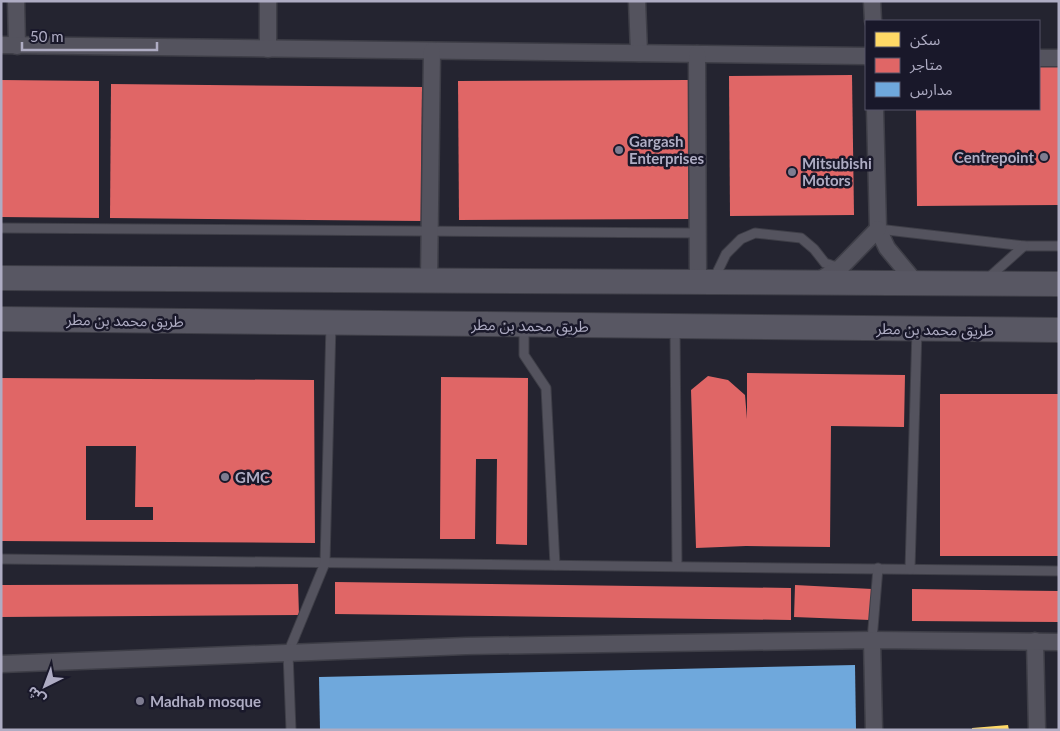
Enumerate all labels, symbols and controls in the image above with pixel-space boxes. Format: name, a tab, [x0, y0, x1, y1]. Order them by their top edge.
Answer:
scale bar	[22, 20, 158, 52]
legend	[865, 20, 1040, 110]
text: 50 m	[30, 27, 64, 45]
text: سكن	[910, 30, 941, 49]
text: متاجر	[909, 55, 943, 74]
text: مدارس	[910, 80, 953, 99]
place label: Gargash Enterprises	[629, 132, 704, 167]
marker: Gargash Enterprises	[613, 144, 625, 156]
place label: Centrepoint	[954, 148, 1034, 166]
marker: Centrepoint	[1038, 151, 1050, 163]
place label: Mitsubishi Motors	[802, 154, 872, 189]
marker: Mitsubishi Motors	[786, 166, 798, 178]
street label: طريق محمد بن مطر	[65, 310, 184, 332]
street label: طريق محمد بن مطر	[470, 315, 589, 337]
street label: طريق محمد بن مطر	[875, 319, 994, 341]
place label: GMC	[235, 468, 270, 486]
marker: GMC	[219, 471, 231, 483]
north arrow	[20, 661, 70, 711]
text: ش	[23, 683, 49, 709]
place label: Madhab mosque	[150, 692, 261, 710]
marker: Madhab mosque	[134, 695, 146, 707]

